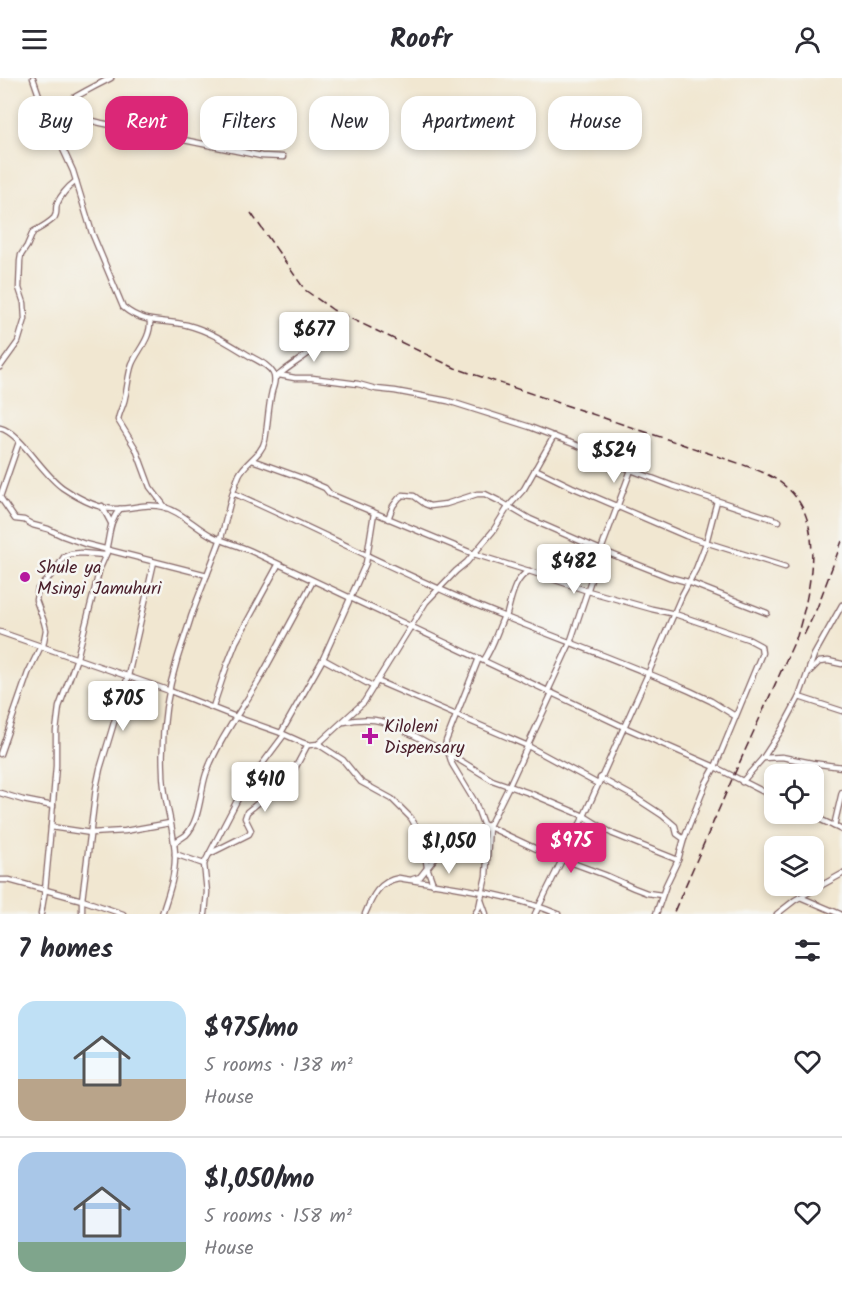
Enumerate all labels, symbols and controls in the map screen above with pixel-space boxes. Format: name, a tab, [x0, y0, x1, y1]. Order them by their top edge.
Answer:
text: Roofr	[390, 18, 452, 61]
icon: menu	[18, 23, 51, 56]
icon: person	[791, 23, 824, 56]
chip: Buy	[18, 96, 93, 150]
chip: Rent	[105, 96, 188, 150]
chip: Filters	[200, 96, 297, 150]
chip: New	[309, 96, 389, 150]
chip: Apartment	[401, 96, 536, 150]
chip: House	[548, 96, 642, 150]
pin: $677	[278, 312, 350, 363]
text: $677	[293, 315, 335, 347]
pin: $524	[578, 433, 650, 484]
text: $524	[592, 436, 636, 468]
pin: $482	[538, 544, 610, 595]
text: $482	[551, 547, 597, 579]
place label: Shule ya Msingi Jamuhuri	[37, 554, 162, 604]
marker: Shule ya Msingi Jamuhuri	[18, 570, 32, 584]
pin: $705	[87, 681, 159, 732]
text: $705	[102, 684, 144, 716]
place label: Kiloleni Dispensary	[384, 713, 465, 763]
marker: Kiloleni Dispensary	[361, 727, 379, 745]
pin: $410	[229, 762, 301, 813]
map controls	[764, 764, 824, 896]
button: locate	[764, 764, 824, 824]
text: $410	[245, 765, 285, 797]
pin: $975	[535, 823, 607, 874]
pin: $1,050	[400, 824, 498, 875]
text: $975	[550, 826, 592, 858]
text: $1,050	[422, 827, 476, 859]
button: layers	[764, 836, 824, 896]
text: 7 homes	[18, 929, 113, 971]
icon: filters	[791, 934, 824, 967]
text: $975/mo	[204, 1008, 298, 1050]
icon: home	[66, 1025, 138, 1097]
icon: heart	[791, 1045, 824, 1078]
text: 5 rooms · 138 m²	[204, 1050, 353, 1082]
text: House	[204, 1082, 254, 1114]
text: $1,050/mo	[204, 1159, 314, 1201]
icon: home	[66, 1176, 138, 1248]
icon: heart	[791, 1196, 824, 1229]
text: 5 rooms · 158 m²	[204, 1201, 352, 1233]
text: House	[204, 1233, 254, 1265]

